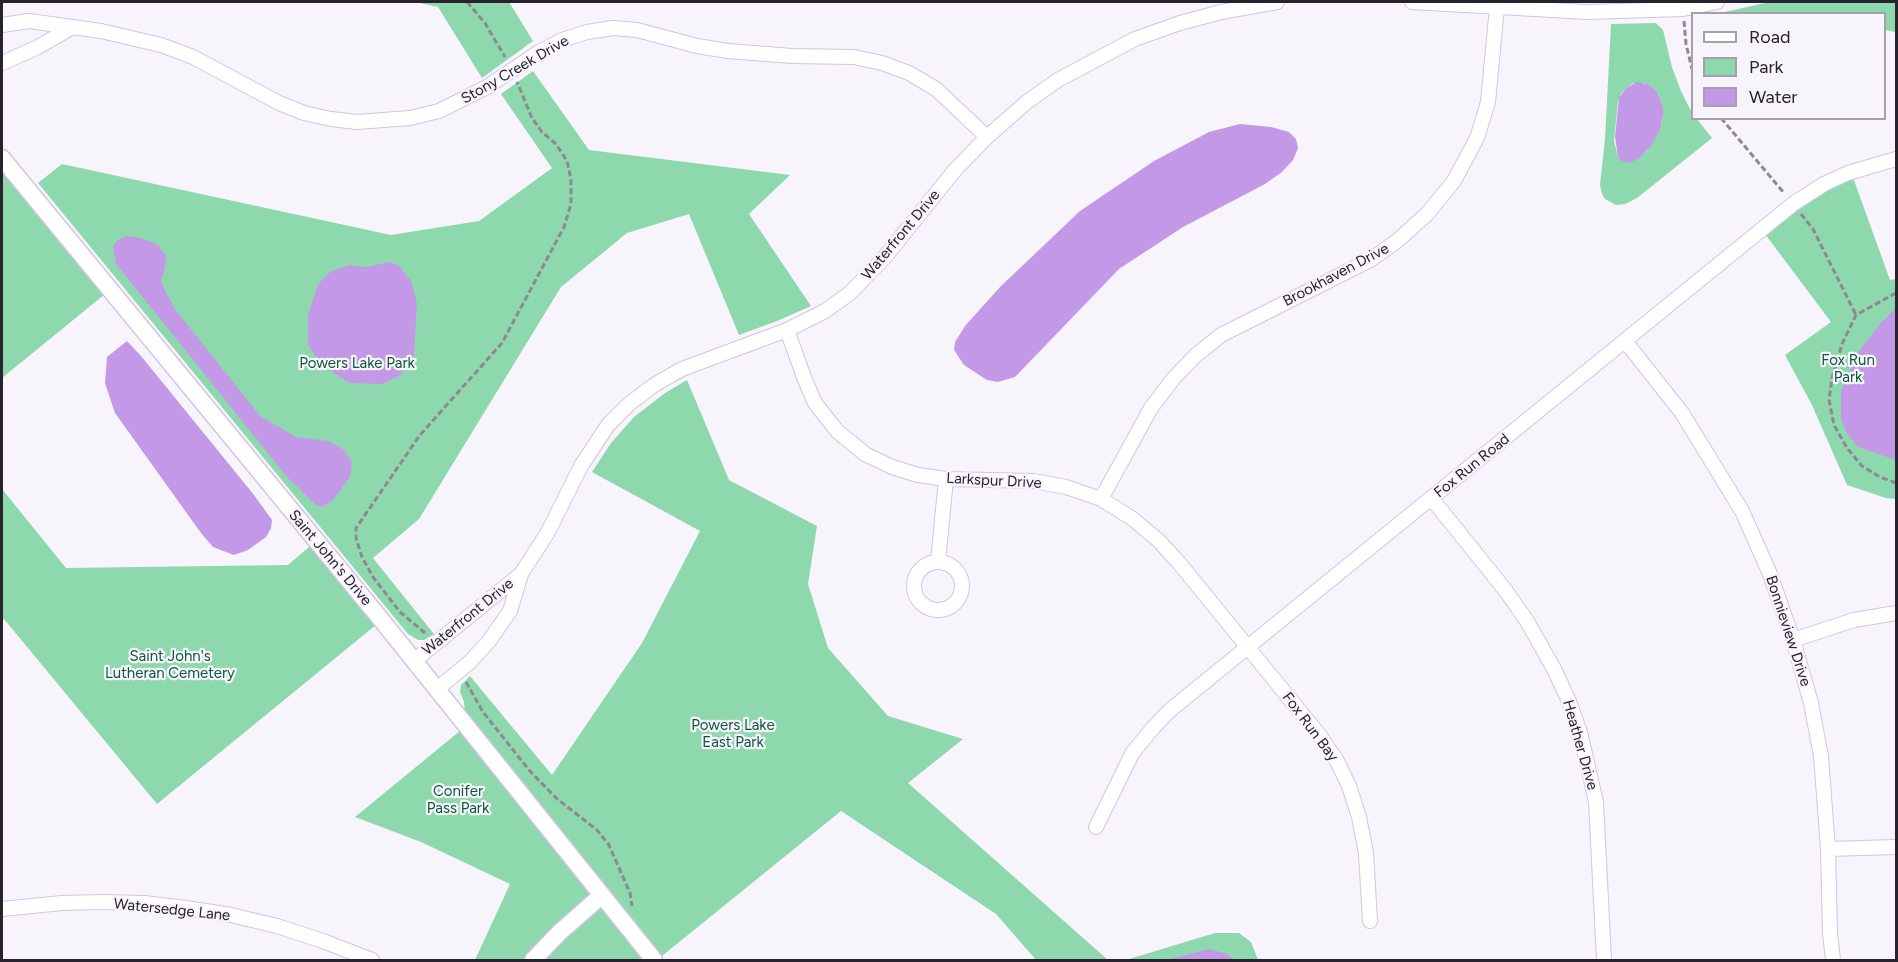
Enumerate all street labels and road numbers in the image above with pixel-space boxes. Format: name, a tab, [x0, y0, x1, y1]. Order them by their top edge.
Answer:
street label: Stony Creek Drive	[458, 32, 572, 108]
street label: Waterfront Drive	[858, 186, 944, 284]
street label: Brookhaven Drive	[1280, 239, 1392, 311]
street label: Fox Run Road	[1431, 430, 1513, 502]
street label: Larkspur Drive	[946, 470, 1042, 492]
street label: Saint John's Drive	[285, 506, 375, 610]
street label: Bonnieview Drive	[1762, 573, 1814, 689]
street label: Waterfront Drive	[419, 575, 517, 659]
street label: Fox Run Bay	[1278, 689, 1342, 765]
street label: Heather Drive	[1559, 698, 1601, 792]
street label: Watersedge Lane	[113, 895, 231, 925]

